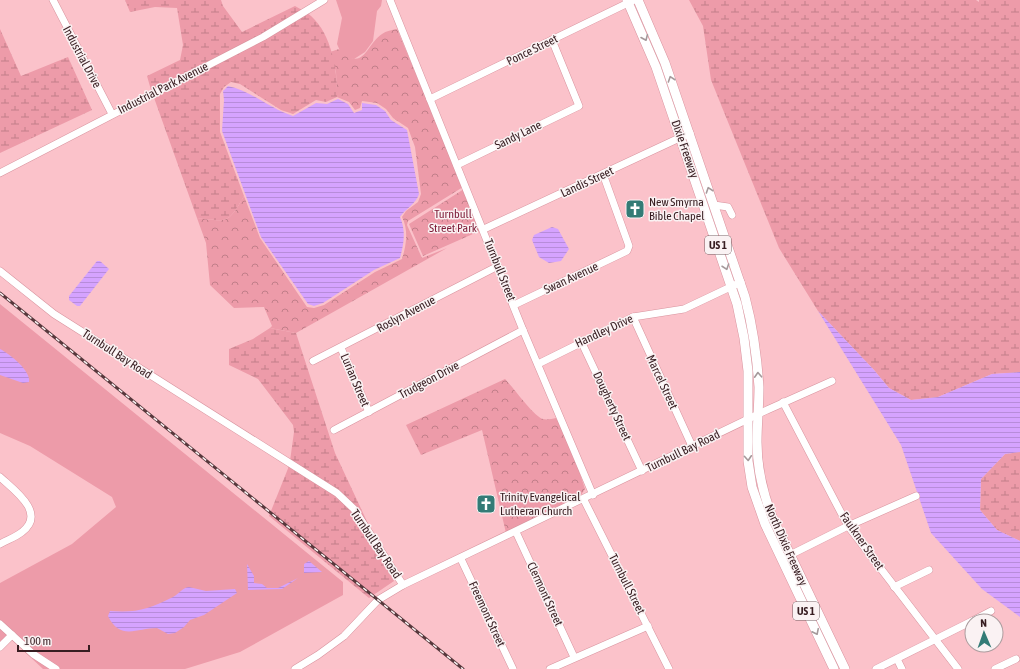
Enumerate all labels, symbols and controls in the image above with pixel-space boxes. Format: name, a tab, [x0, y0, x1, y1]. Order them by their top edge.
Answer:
street label: Industrial Drive	[60, 24, 104, 90]
street label: Ponce Street	[504, 31, 560, 68]
one-way arrow	[640, 34, 648, 42]
street label: Industrial Park Avenue	[115, 59, 211, 117]
one-way arrow	[667, 76, 676, 83]
street label: Sandy Lane	[492, 118, 544, 152]
street label: Dixie Freeway	[669, 118, 702, 180]
street label: Landis Street	[558, 163, 616, 200]
one-way arrow	[705, 186, 714, 193]
place label: New Smyrna Bible Chapel	[649, 195, 705, 223]
church icon: New Smyrna Bible Chapel	[624, 198, 646, 220]
park label: Turnbull Street Park	[429, 207, 478, 235]
road number: US 1	[705, 236, 731, 254]
street label: Turnbull Street	[481, 237, 519, 304]
street label: Swan Avenue	[542, 259, 600, 297]
one-way arrow	[721, 263, 730, 270]
street label: Roslyn Avenue	[374, 293, 438, 335]
street label: Handley Drive	[573, 311, 635, 351]
street label: Turnbull Bay Road	[80, 326, 154, 382]
street label: Lurian Street	[338, 351, 373, 409]
street label: Marcel Street	[643, 353, 681, 412]
street label: Trudgeon Drive	[396, 358, 462, 402]
street label: Dougherty Street	[590, 369, 634, 443]
one-way arrow	[753, 372, 762, 378]
street label: Turnbull Bay Road	[644, 427, 722, 475]
one-way arrow	[744, 455, 753, 461]
place label: Trinity Evangelical Lutheran Church	[500, 490, 581, 518]
church icon: Trinity Evangelical Lutheran Church	[475, 493, 497, 515]
street label: North Dixie Freeway	[762, 502, 810, 588]
street label: Turnbull Bay Road	[348, 507, 404, 581]
street label: Faulkner Street	[837, 509, 887, 573]
street label: Turnbull Street	[606, 552, 648, 617]
street label: Clermont Street	[524, 560, 566, 629]
street label: Freemont Street	[466, 579, 508, 649]
road number: US 1	[793, 602, 819, 620]
north arrow	[964, 613, 1004, 653]
text: N	[980, 617, 987, 629]
scale bar	[18, 627, 89, 653]
one-way arrow	[811, 628, 819, 636]
text: 100 m	[24, 634, 51, 648]

